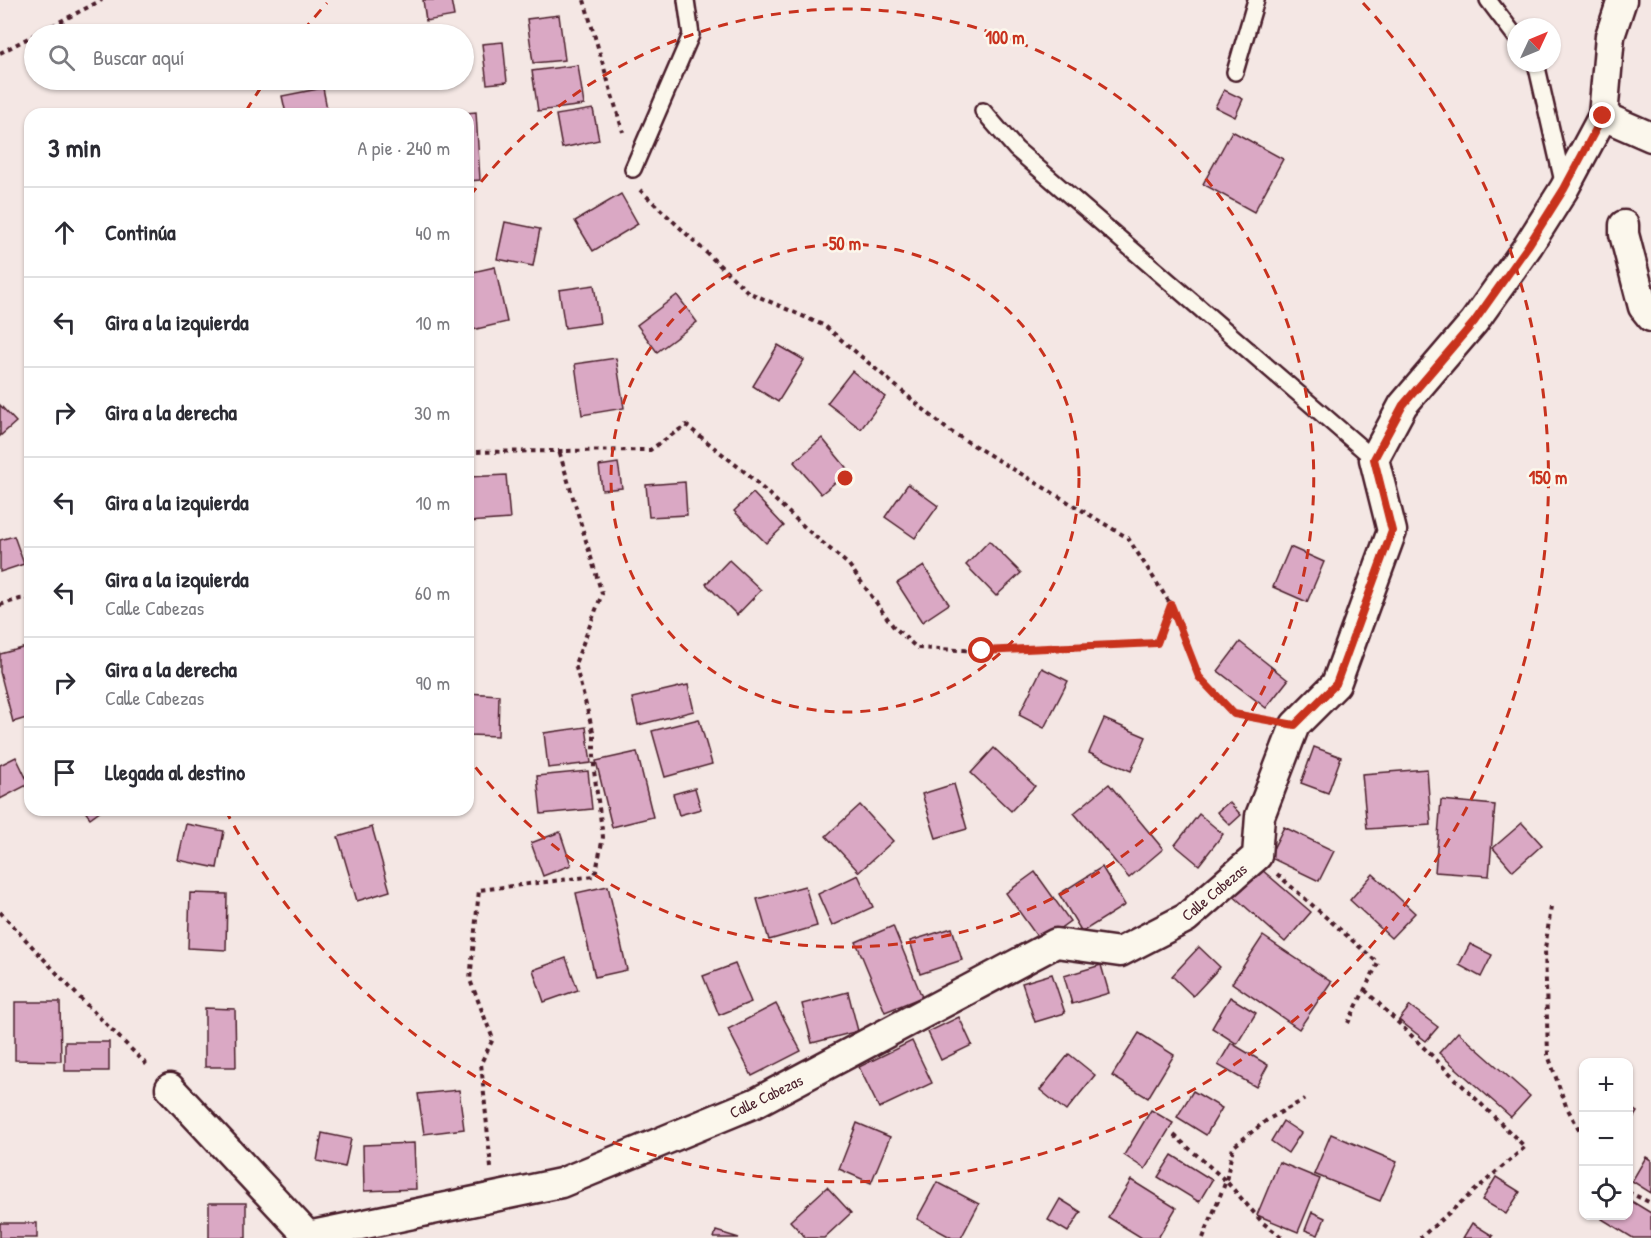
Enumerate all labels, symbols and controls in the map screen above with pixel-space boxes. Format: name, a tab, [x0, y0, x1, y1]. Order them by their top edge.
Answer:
north arrow	[1507, 18, 1561, 72]
search box	[24, 24, 474, 90]
text: 100 m	[985, 25, 1025, 50]
icon: search	[45, 41, 78, 74]
text: Buscar aquí	[93, 42, 185, 72]
route end	[1589, 102, 1615, 128]
text: 3 min	[48, 130, 101, 165]
text: A pie · 240 m	[357, 134, 450, 161]
icon: ahead	[48, 216, 81, 249]
text: Continúa	[105, 217, 176, 247]
text: 40 m	[415, 219, 450, 246]
text: 50 m	[829, 231, 861, 256]
icon: left	[48, 306, 81, 339]
text: Gira a la izquierda	[105, 307, 249, 337]
text: 10 m	[416, 309, 450, 336]
icon: right	[48, 396, 81, 429]
text: Gira a la derecha	[105, 397, 237, 427]
text: 30 m	[414, 399, 450, 426]
text: 150 m	[1529, 465, 1567, 490]
centre of rings	[835, 468, 855, 488]
icon: left	[48, 486, 81, 519]
text: Gira a la izquierda	[105, 487, 249, 517]
text: 10 m	[416, 489, 450, 516]
text: Gira a la izquierda	[105, 564, 249, 594]
icon: left	[48, 576, 81, 609]
text: 60 m	[415, 579, 450, 606]
text: Calle Cabezas	[105, 594, 204, 621]
route start	[968, 637, 994, 663]
text: Gira a la derecha	[105, 654, 237, 684]
icon: right	[48, 666, 81, 699]
text: 90 m	[416, 669, 450, 696]
text: Calle Cabezas	[105, 684, 204, 711]
icon: arrive	[48, 756, 81, 789]
text: Llegada al destino	[105, 757, 245, 787]
street label: Calle Cabezas	[1177, 858, 1251, 926]
map controls	[1579, 1058, 1633, 1220]
button: +	[1579, 1058, 1633, 1112]
street label: Calle Cabezas	[726, 1069, 806, 1123]
button: −	[1579, 1112, 1633, 1166]
button: locate	[1579, 1166, 1633, 1220]

